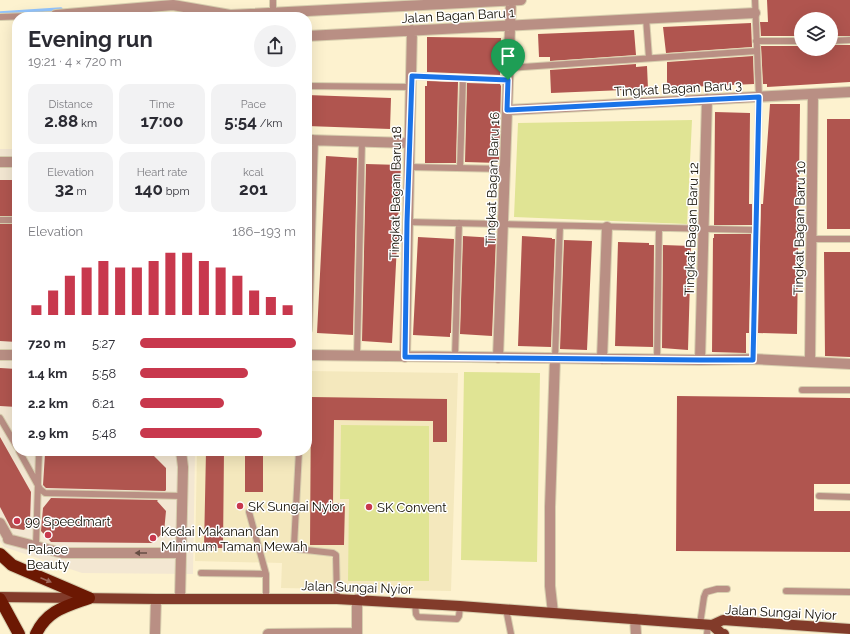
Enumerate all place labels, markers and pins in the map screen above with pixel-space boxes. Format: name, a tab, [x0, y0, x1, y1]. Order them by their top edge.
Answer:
pin	[491, 39, 525, 80]
place label: SK Sungai Nyior	[248, 499, 345, 514]
place label: SK Convent	[377, 500, 447, 515]
marker: SK Sungai Nyior	[235, 501, 245, 511]
marker: SK Convent	[364, 502, 374, 512]
place label: 99 Speedmart	[25, 514, 111, 529]
marker: 99 Speedmart	[12, 516, 22, 526]
place label: Kedai Makanan dan Minimum Taman Mewah	[161, 524, 308, 554]
marker: Palace Beauty	[43, 530, 53, 540]
marker: Kedai Makanan dan Minimum Taman Mewah	[148, 533, 158, 543]
place label: Palace Beauty	[27, 542, 69, 572]

